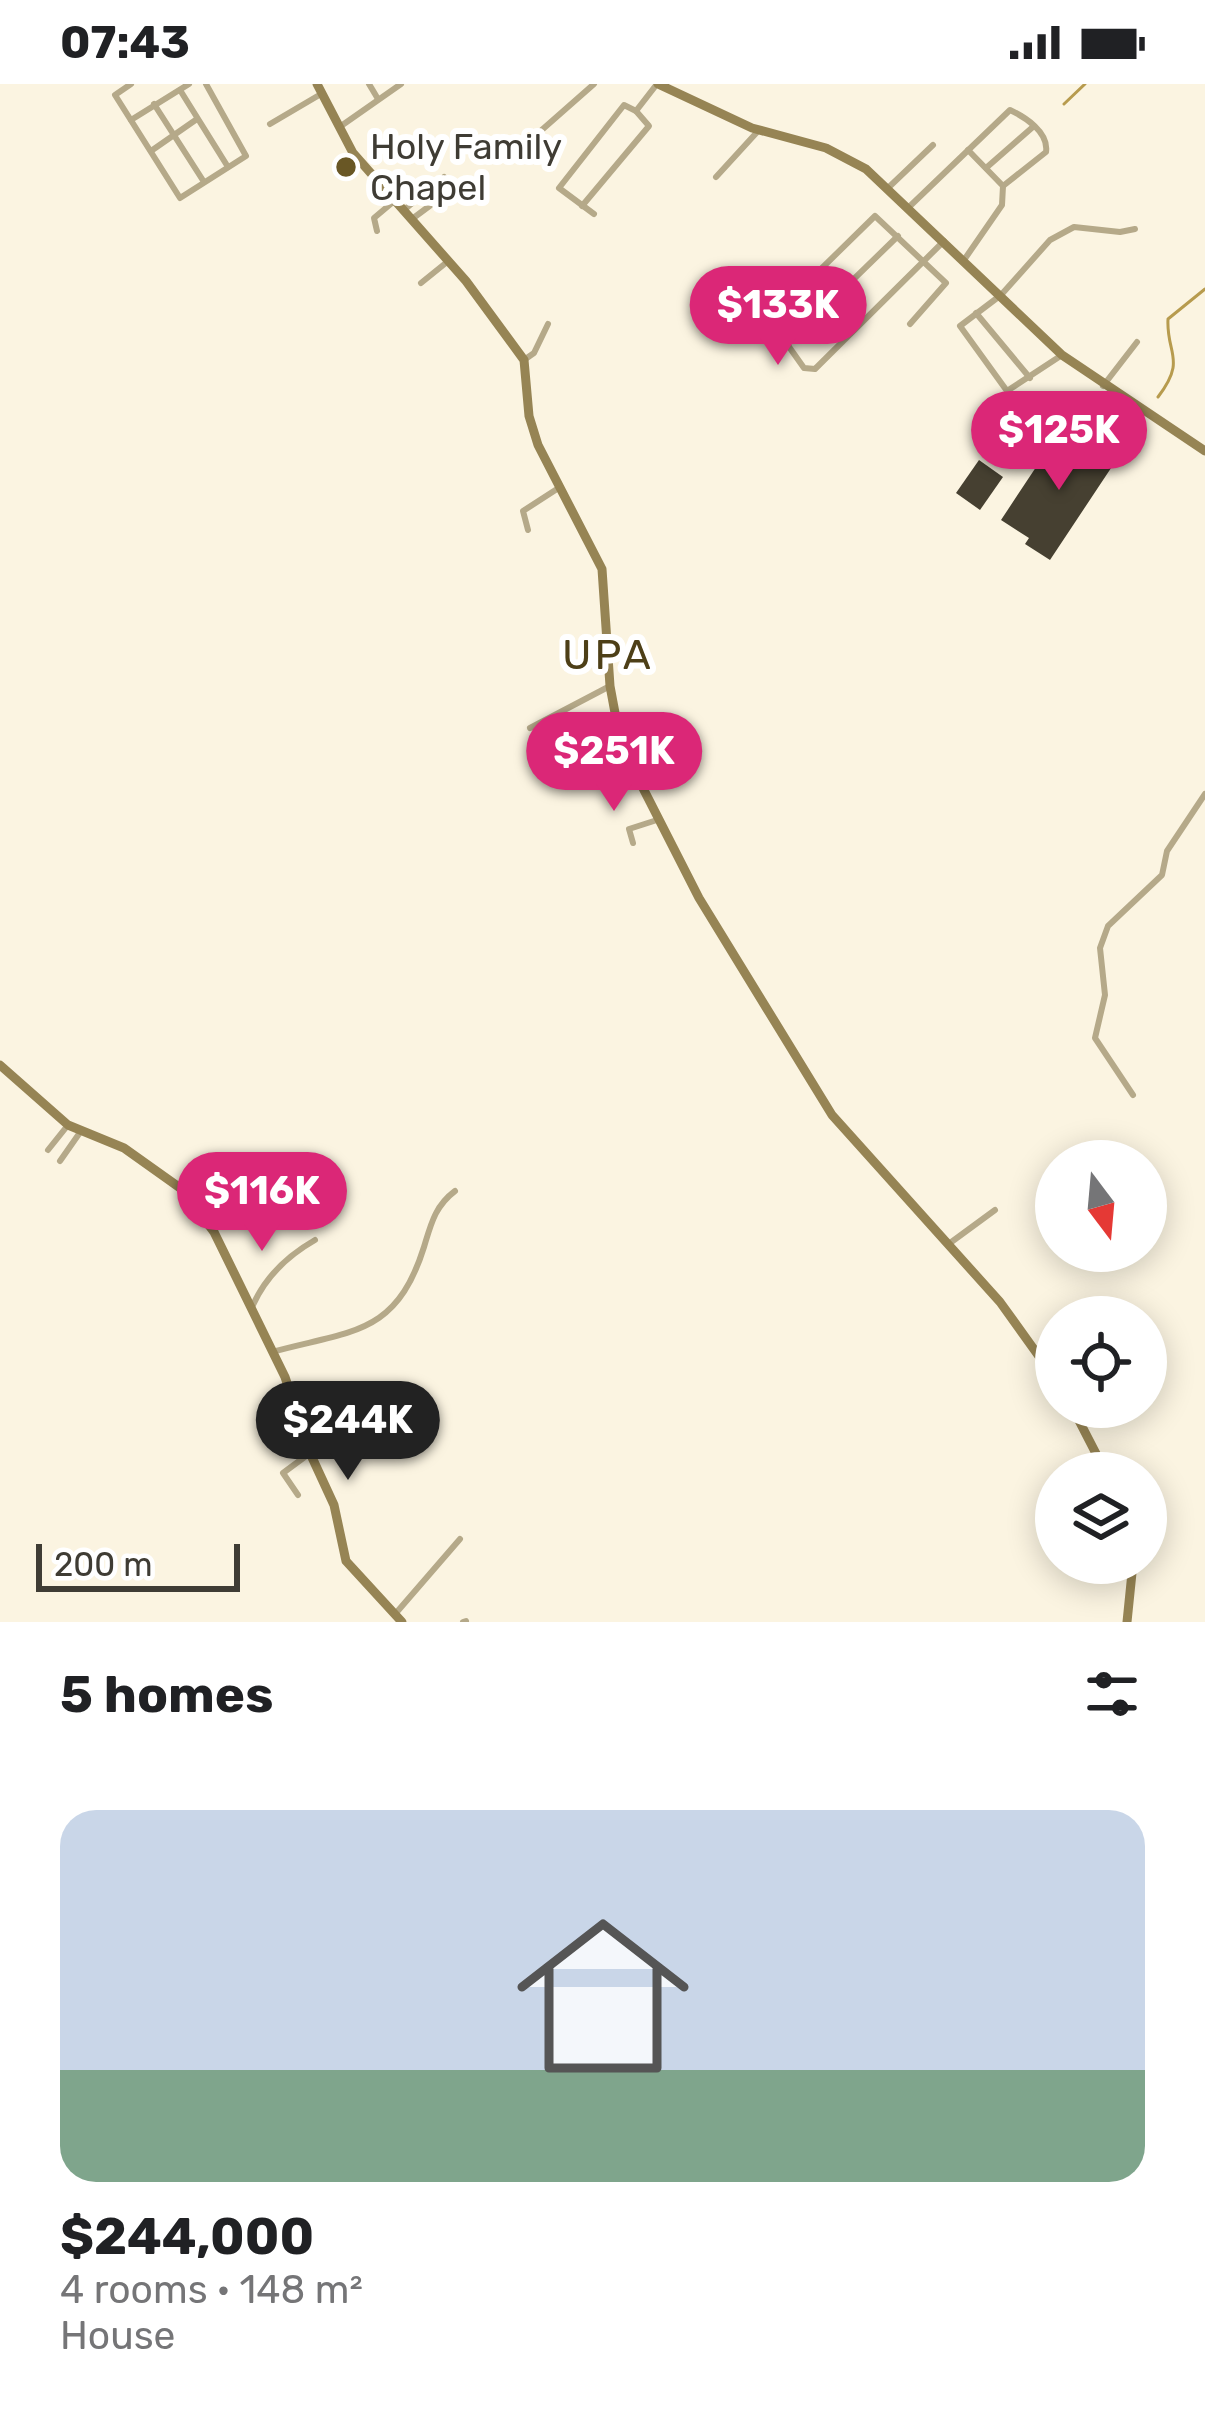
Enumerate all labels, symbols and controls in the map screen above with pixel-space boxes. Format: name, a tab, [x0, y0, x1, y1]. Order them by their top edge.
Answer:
text: 07:43	[60, 16, 190, 69]
place label: Holy Family Chapel	[370, 125, 562, 209]
marker: Holy Family Chapel	[333, 154, 359, 180]
pin: $133K	[694, 266, 862, 368]
text: $133K	[717, 282, 839, 328]
pin: $125K	[975, 391, 1143, 493]
text: $125K	[998, 407, 1120, 453]
district label: UPA	[562, 630, 654, 680]
pin: $251K	[530, 712, 698, 814]
text: $251K	[553, 728, 675, 774]
north arrow	[1035, 1140, 1167, 1272]
map controls	[1035, 1140, 1167, 1584]
pin: $116K	[178, 1152, 346, 1254]
text: $116K	[204, 1168, 320, 1214]
button: locate	[1035, 1296, 1167, 1428]
pin: $244K	[264, 1381, 432, 1483]
text: $244K	[283, 1397, 413, 1443]
button: layers	[1035, 1452, 1167, 1584]
scale bar	[36, 1538, 240, 1591]
text: 200 m	[54, 1545, 153, 1584]
icon: filters	[1079, 1661, 1145, 1727]
text: 5 homes	[60, 1664, 273, 1725]
icon: home	[495, 1888, 711, 2104]
text: $244,000	[60, 2206, 314, 2267]
text: 4 rooms · 148 m²	[60, 2267, 363, 2313]
text: House	[60, 2313, 175, 2359]

